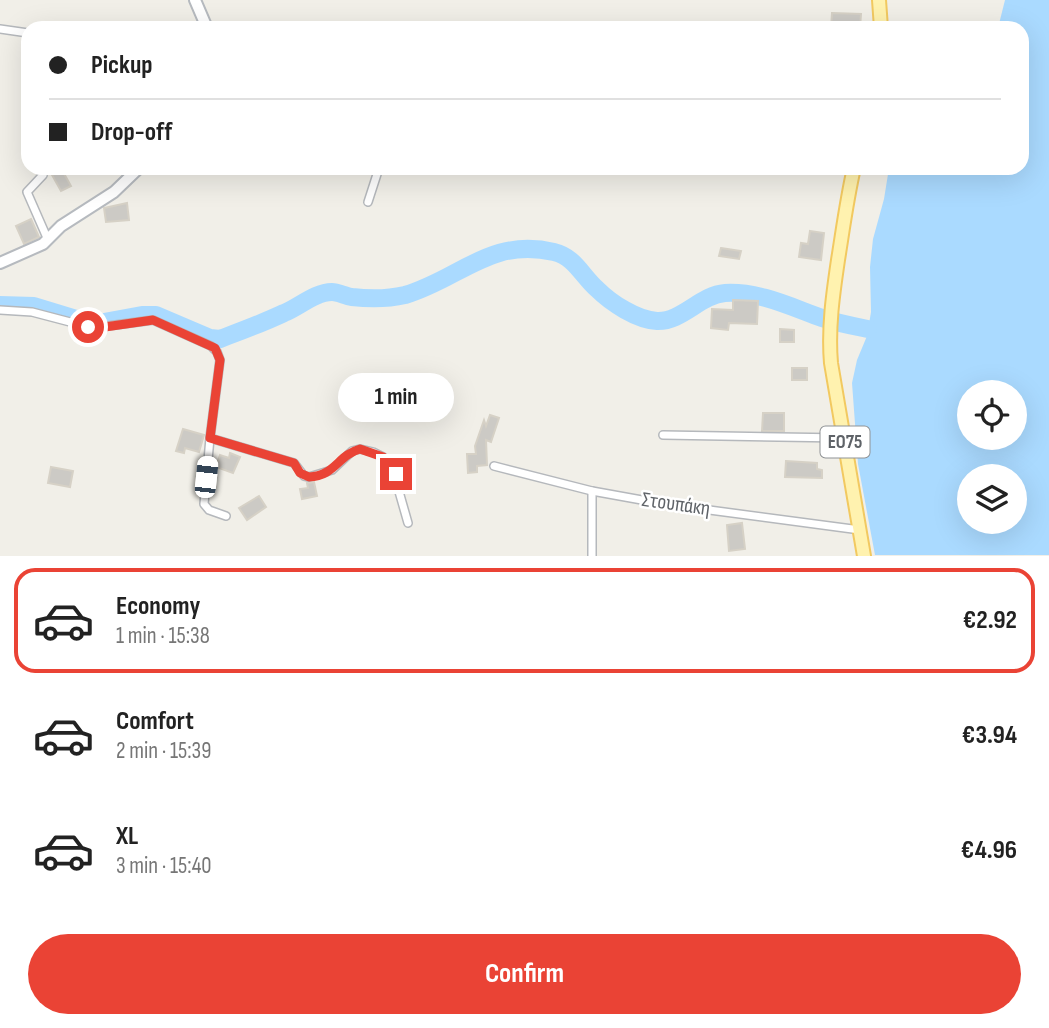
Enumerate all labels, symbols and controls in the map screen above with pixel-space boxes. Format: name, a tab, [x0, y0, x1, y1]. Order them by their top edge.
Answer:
text: Pickup	[91, 50, 153, 81]
text: Drop-off	[91, 117, 172, 148]
route start	[72, 311, 104, 343]
callout: 1 min	[338, 372, 454, 421]
map controls	[957, 380, 1027, 534]
button: locate	[957, 380, 1027, 450]
text: 1 min	[375, 383, 417, 411]
road number: ΕΟ75	[820, 426, 870, 458]
car	[194, 455, 219, 499]
route end	[380, 458, 412, 490]
button: layers	[957, 464, 1027, 534]
street label: Στουπάκη	[640, 487, 712, 521]
icon: car	[32, 589, 95, 652]
text: Economy	[116, 591, 200, 622]
text: €2.92	[963, 605, 1017, 636]
text: 1 min · 15:38	[116, 622, 210, 650]
icon: car	[32, 704, 95, 767]
text: Comfort	[116, 706, 194, 737]
text: €3.94	[962, 720, 1017, 751]
text: 2 min · 15:39	[116, 737, 211, 765]
icon: car	[32, 819, 95, 882]
text: XL	[116, 821, 138, 852]
text: €4.96	[961, 835, 1017, 866]
text: 3 min · 15:40	[116, 852, 212, 880]
button: Confirm	[28, 934, 1021, 1014]

